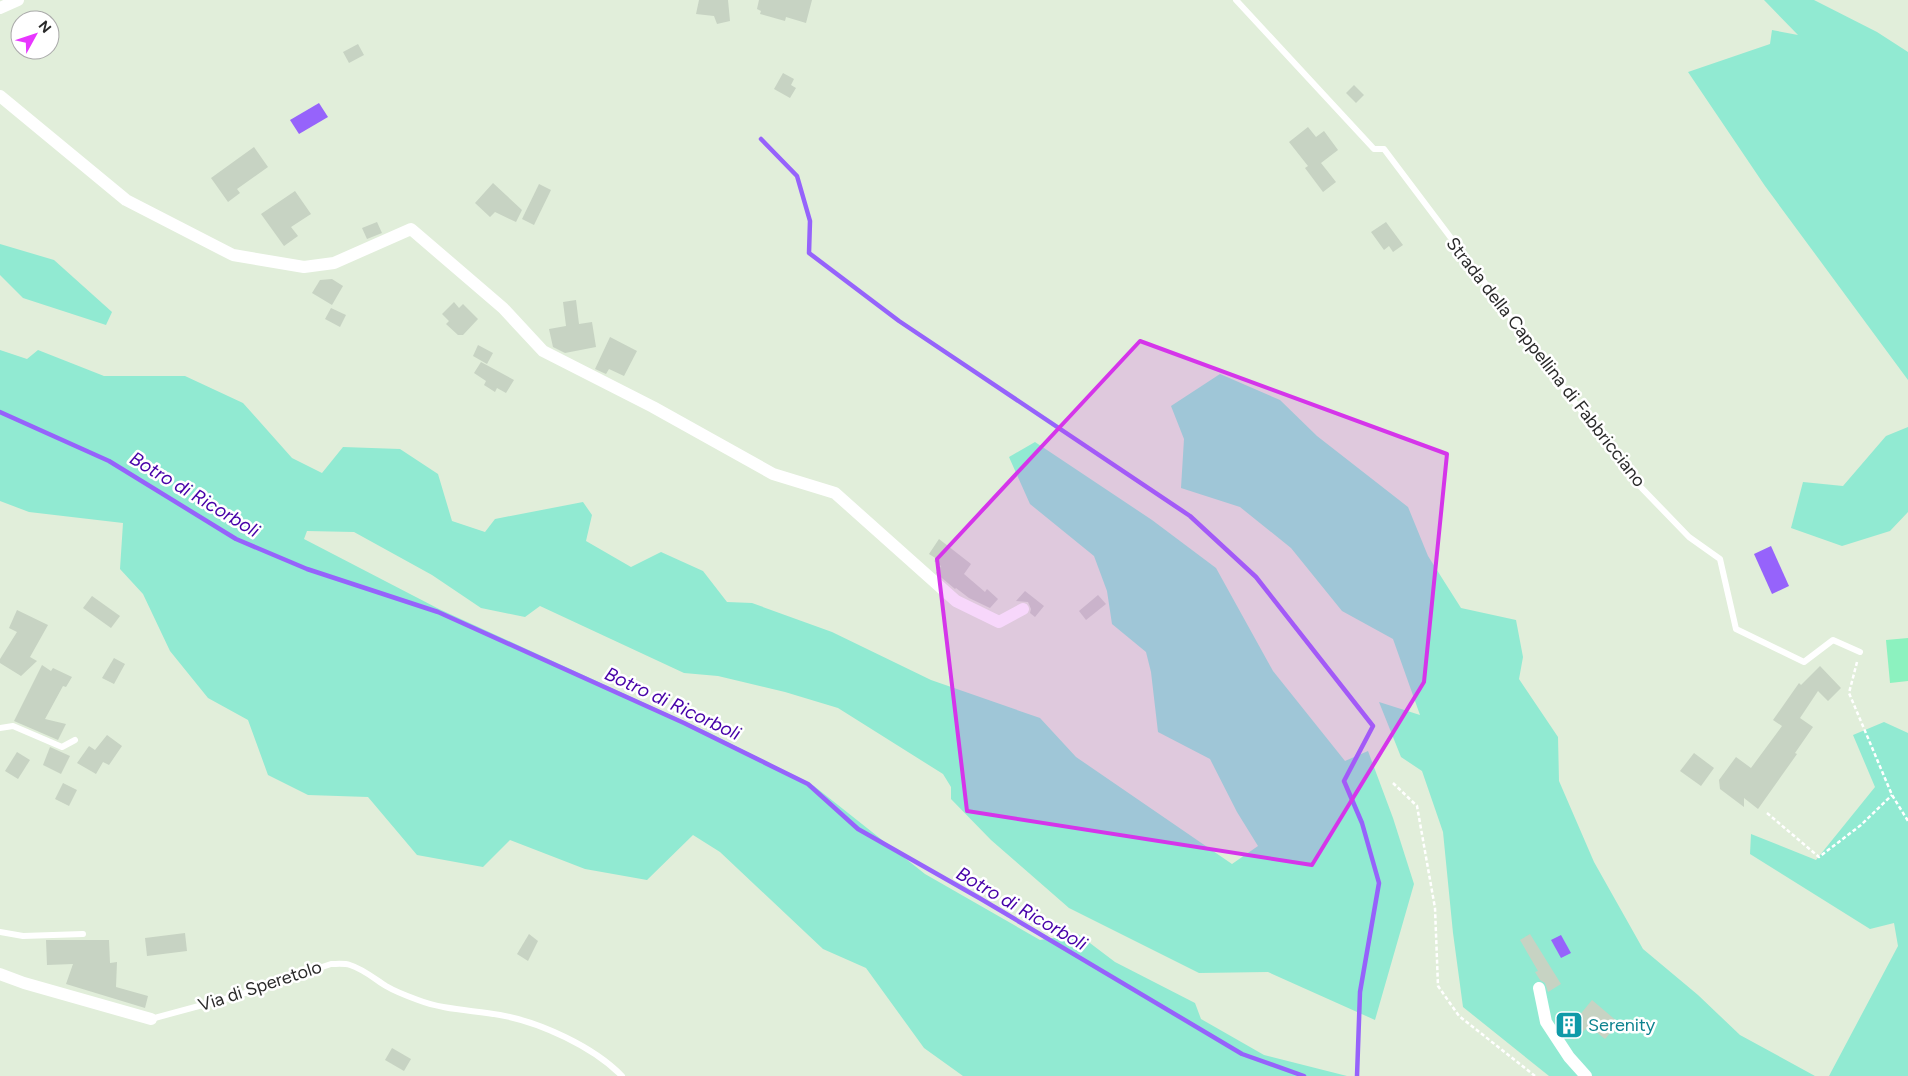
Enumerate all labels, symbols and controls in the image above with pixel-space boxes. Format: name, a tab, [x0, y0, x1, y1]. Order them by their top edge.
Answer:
north arrow	[10, 10, 60, 60]
text: N	[35, 17, 55, 37]
street label: Strada della Cappellina di Fabbricciano	[1442, 233, 1650, 491]
water label: Botro di Ricorboli	[126, 447, 264, 543]
water label: Botro di Ricorboli	[601, 662, 745, 745]
water label: Botro di Ricorboli	[952, 862, 1092, 956]
street label: Via di Speretolo	[196, 956, 324, 1016]
building icon: Serenity	[1554, 1010, 1584, 1040]
place label: Serenity	[1588, 1014, 1656, 1036]

